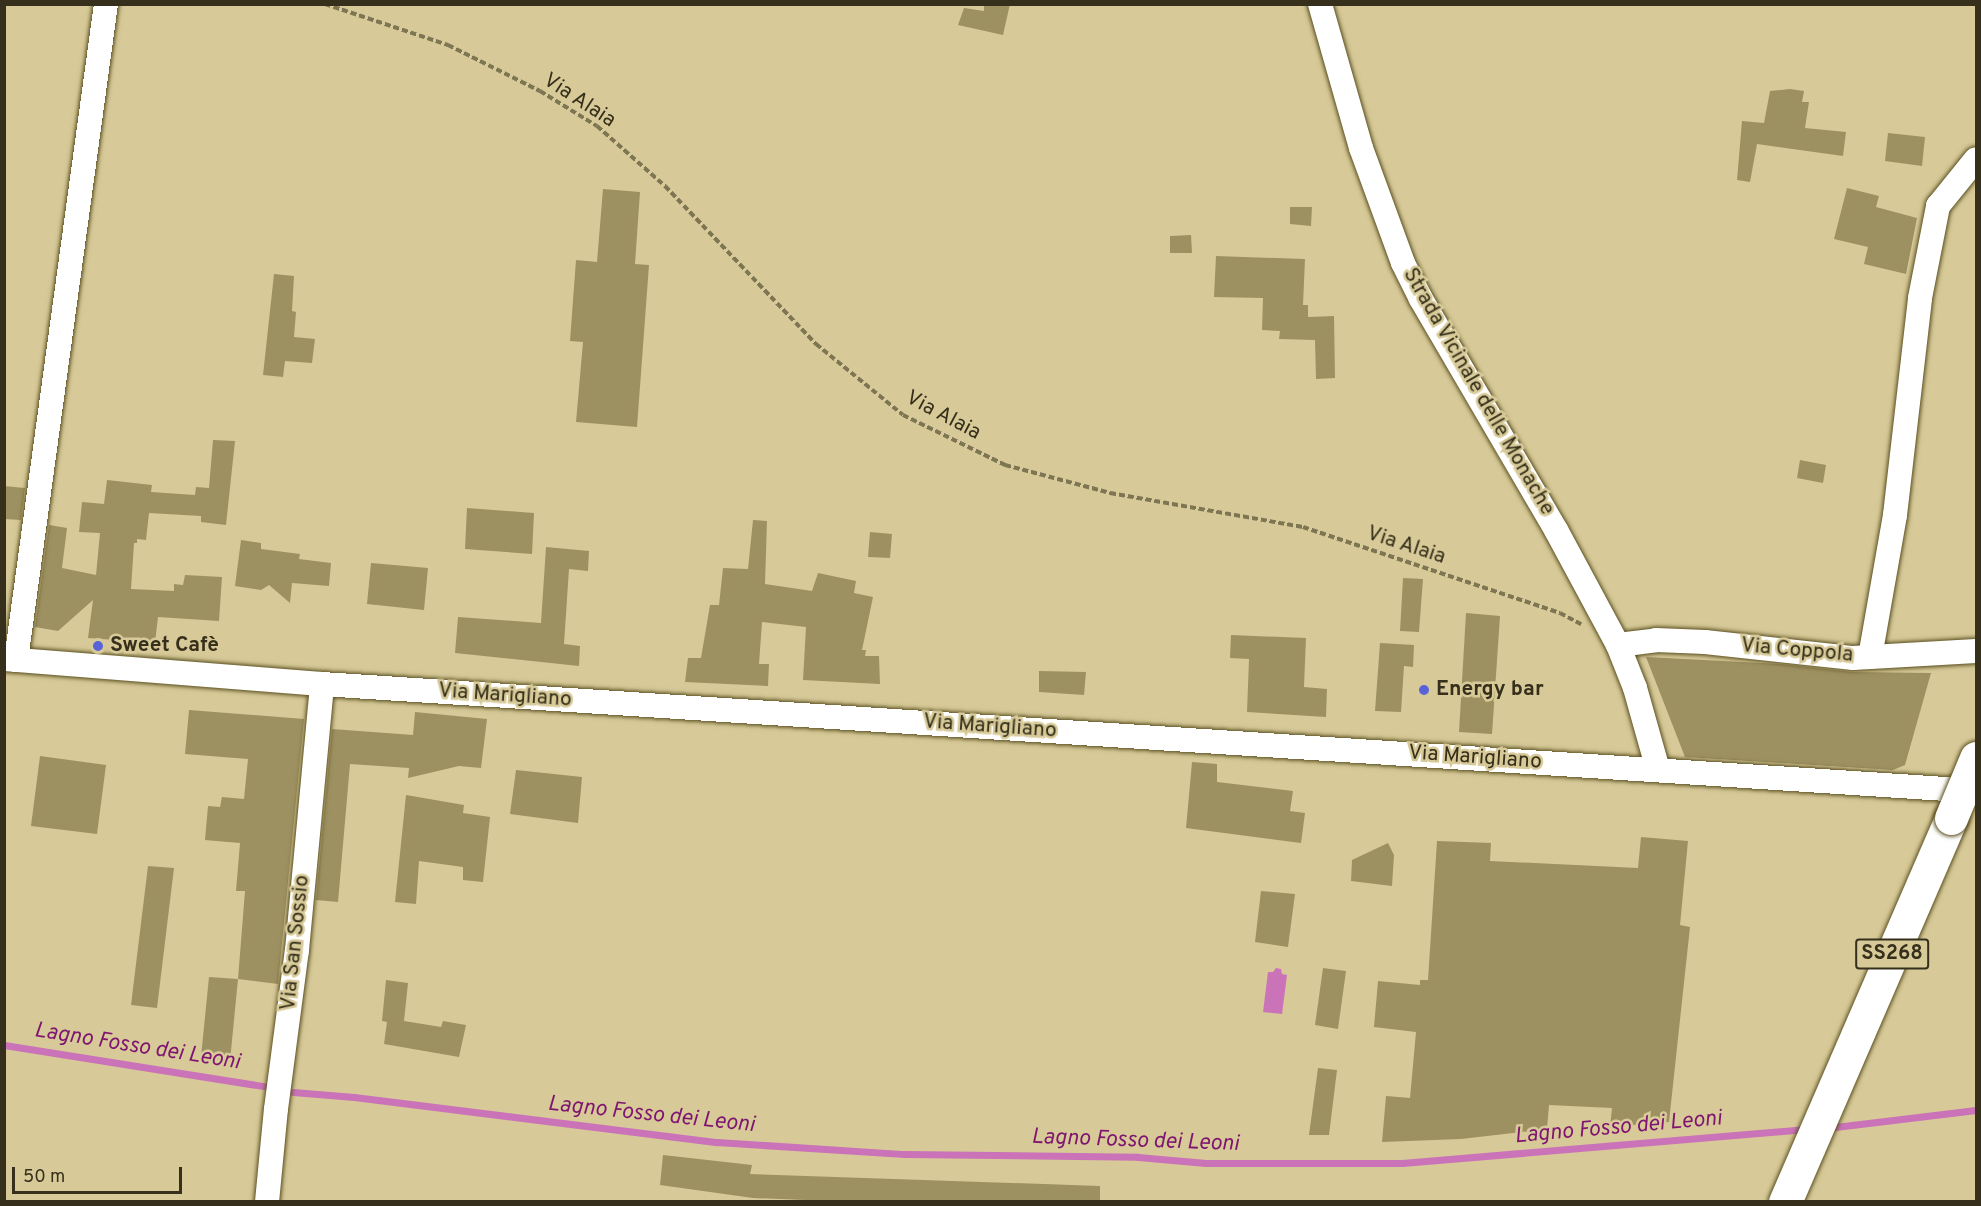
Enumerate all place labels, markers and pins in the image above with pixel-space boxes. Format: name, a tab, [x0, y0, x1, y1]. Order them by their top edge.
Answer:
place label: Sweet Cafè	[110, 633, 219, 659]
marker: Sweet Cafè	[91, 639, 105, 653]
place label: Energy bar	[1436, 677, 1544, 703]
marker: Energy bar	[1417, 683, 1431, 697]

